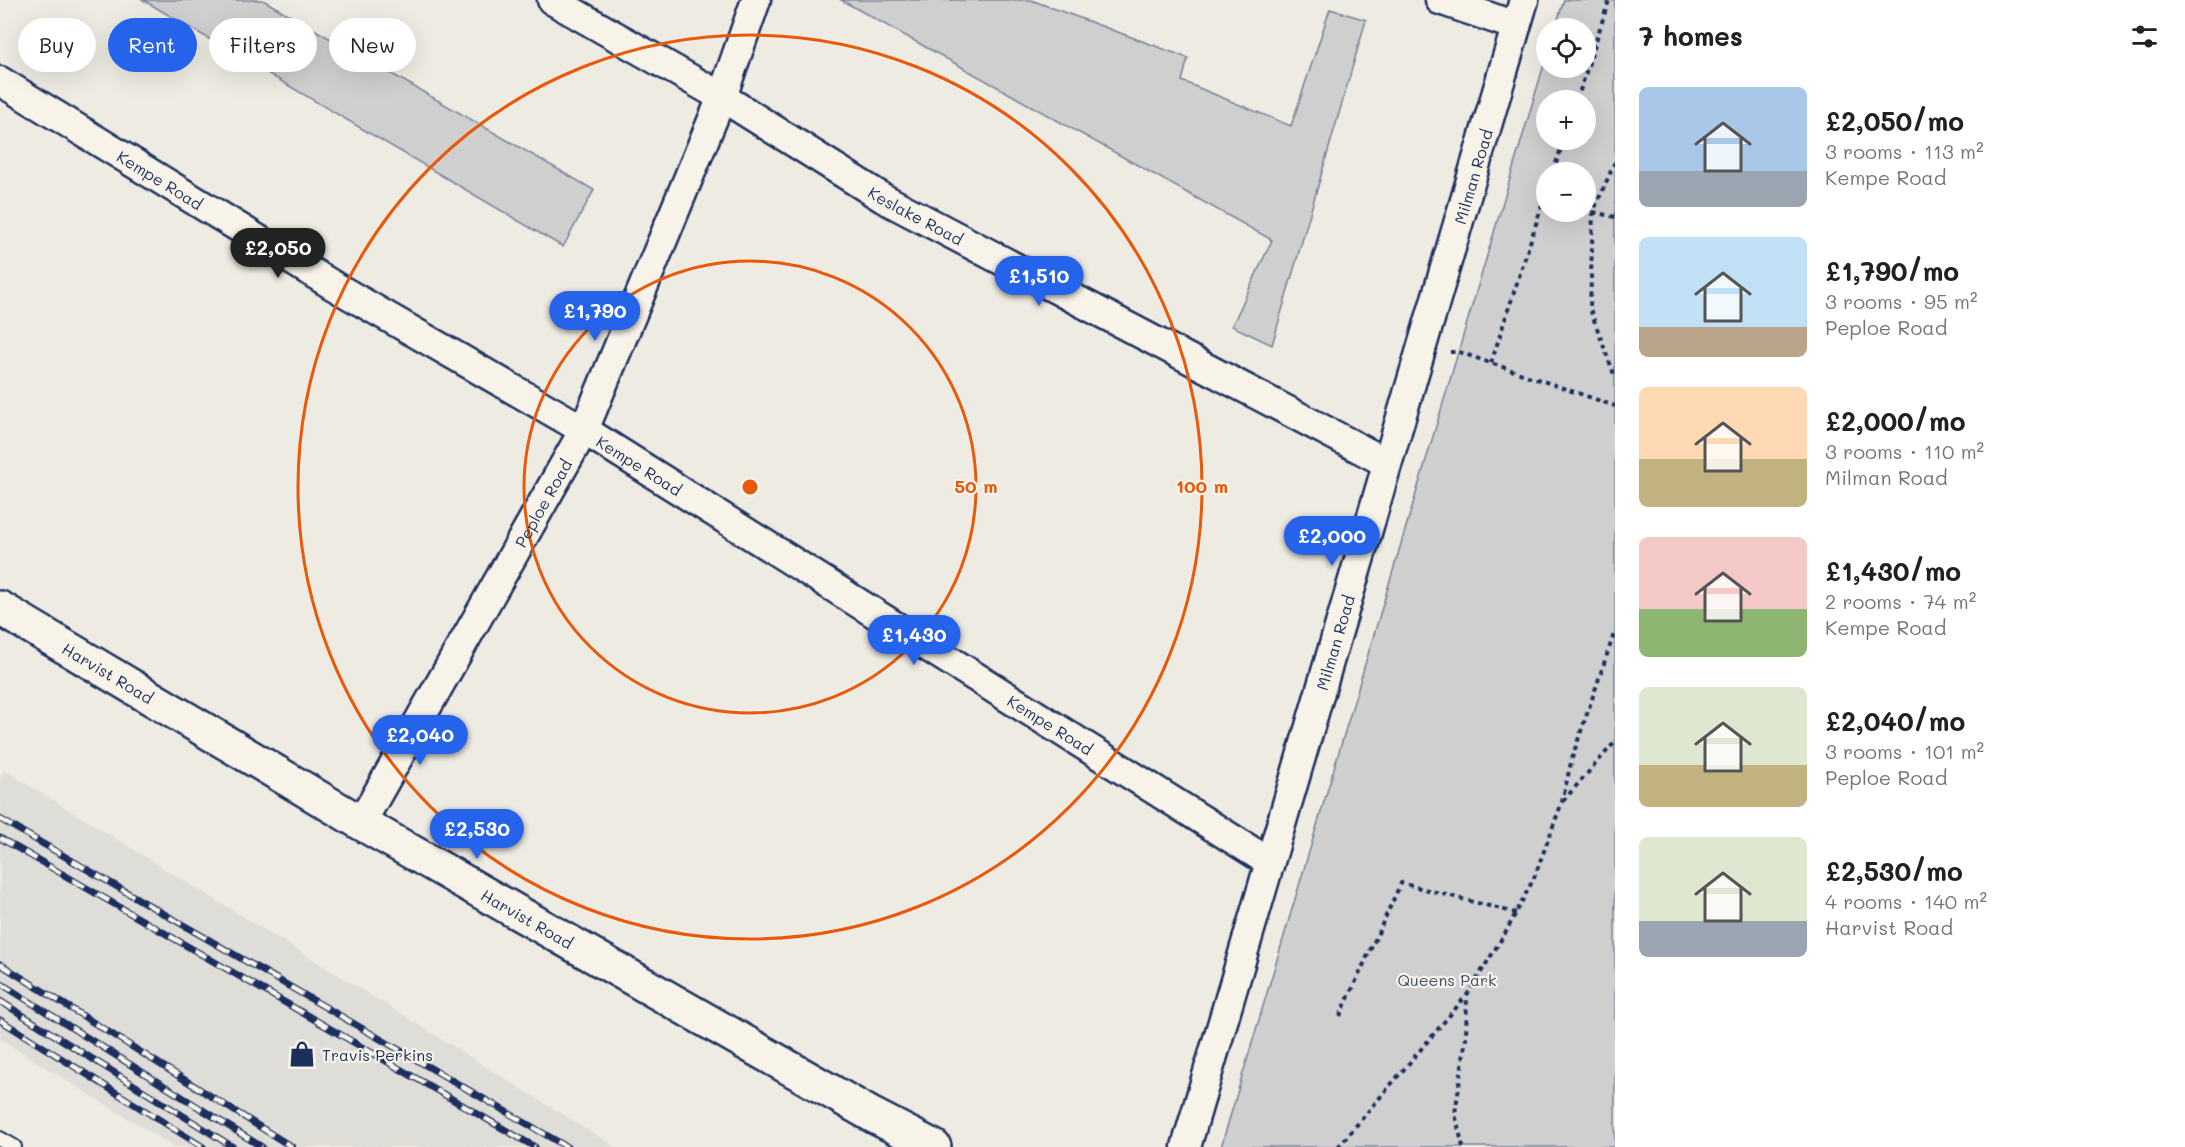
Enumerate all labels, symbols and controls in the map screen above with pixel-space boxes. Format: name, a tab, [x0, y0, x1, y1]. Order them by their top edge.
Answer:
chip: Buy	[18, 18, 96, 72]
chip: Rent	[108, 18, 197, 72]
chip: Filters	[209, 18, 317, 72]
chip: New	[329, 18, 416, 72]
map controls	[1536, 18, 1596, 222]
button: locate	[1536, 18, 1596, 78]
text: 7 homes	[1639, 19, 1743, 53]
icon: filters	[2128, 20, 2161, 53]
button: +	[1536, 90, 1596, 150]
text: £2,050/mo	[1825, 104, 1964, 138]
icon: home	[1687, 111, 1759, 183]
street label: Milman Road	[1449, 126, 1496, 227]
text: 3 rooms · 113 m²	[1825, 138, 1984, 164]
street label: Kempe Road	[113, 145, 207, 214]
button: −	[1536, 162, 1596, 222]
text: Kempe Road	[1825, 164, 1946, 190]
street label: Keslake Road	[865, 181, 967, 249]
pin: £2,050	[229, 228, 327, 279]
text: £2,050	[244, 234, 312, 260]
text: £1,790/mo	[1825, 254, 1959, 288]
pin: £1,510	[990, 256, 1088, 307]
icon: home	[1687, 261, 1759, 333]
text: £1,510	[1009, 262, 1069, 288]
text: 3 rooms · 95 m²	[1825, 288, 1977, 314]
pin: £1,790	[546, 291, 644, 342]
text: £1,790	[563, 297, 627, 323]
text: Peploe Road	[1825, 314, 1947, 340]
text: £2,000/mo	[1825, 404, 1965, 438]
icon: home	[1687, 411, 1759, 483]
street label: Kempe Road	[593, 430, 686, 500]
text: 3 rooms · 110 m²	[1825, 438, 1984, 464]
street label: Peploe Road	[509, 455, 576, 551]
text: Milman Road	[1825, 464, 1948, 490]
text: 50 m	[955, 474, 997, 498]
text: 100 m	[1176, 474, 1228, 498]
centre of rings	[740, 477, 760, 497]
pin: £2,000	[1283, 516, 1381, 567]
text: £2,000	[1298, 522, 1366, 548]
text: £1,430/mo	[1825, 554, 1961, 588]
icon: home	[1687, 561, 1759, 633]
text: 2 rooms · 74 m²	[1825, 588, 1976, 614]
street label: Milman Road	[1310, 592, 1359, 693]
text: Kempe Road	[1825, 614, 1946, 640]
pin: £1,430	[865, 615, 963, 666]
text: £1,430	[882, 621, 946, 647]
street label: Harvist Road	[59, 637, 158, 708]
street label: Kempe Road	[1004, 689, 1097, 759]
text: £2,040/mo	[1825, 704, 1965, 738]
icon: home	[1687, 711, 1759, 783]
pin: £2,040	[371, 715, 469, 766]
text: £2,040	[386, 721, 454, 747]
text: 3 rooms · 101 m²	[1825, 738, 1984, 764]
text: Peploe Road	[1825, 764, 1947, 790]
pin: £2,530	[428, 809, 526, 860]
text: £2,530	[444, 815, 510, 841]
text: £2,530/mo	[1825, 854, 1963, 888]
icon: home	[1687, 861, 1759, 933]
street label: Harvist Road	[478, 884, 577, 953]
text: 4 rooms · 140 m²	[1825, 888, 1987, 914]
text: Harvist Road	[1825, 914, 1953, 940]
park label: Queens Park	[1397, 969, 1497, 990]
shop icon: Travis Perkins	[287, 1039, 317, 1069]
place label: Travis Perkins	[322, 1044, 433, 1065]

